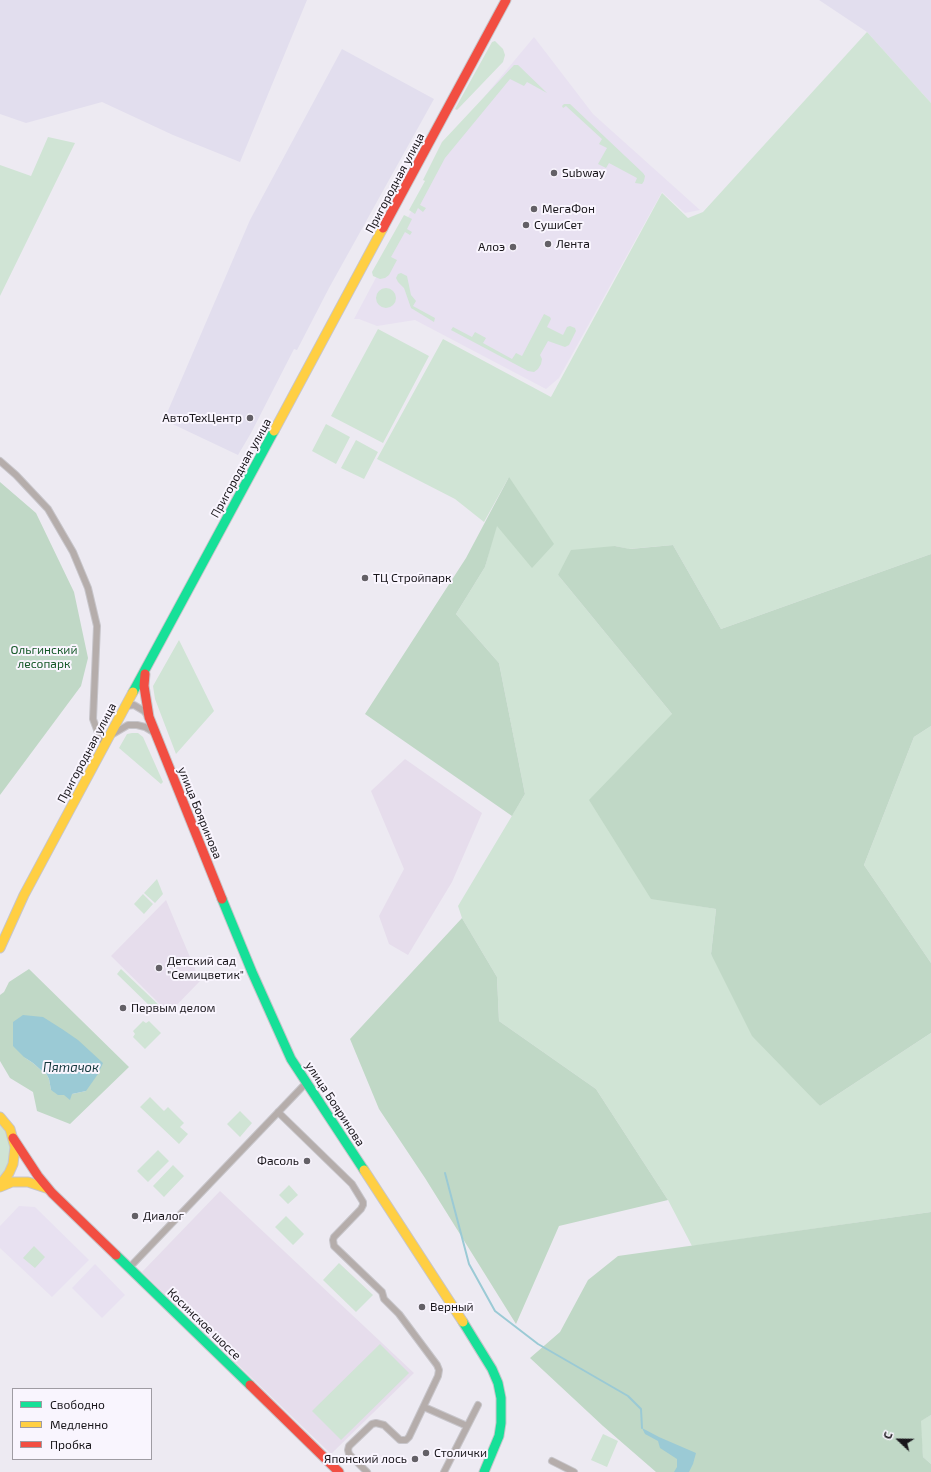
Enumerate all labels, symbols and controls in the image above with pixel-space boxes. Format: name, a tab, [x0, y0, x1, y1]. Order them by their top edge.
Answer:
street label: Пригородная улица	[362, 130, 428, 236]
place label: Subway	[562, 166, 605, 180]
marker: Subway	[549, 168, 559, 178]
place label: МегаФон	[542, 202, 595, 216]
marker: МегаФон	[529, 204, 539, 214]
place label: СушиСет	[534, 218, 583, 232]
marker: СушиСет	[521, 220, 531, 230]
place label: Лента	[556, 237, 590, 251]
marker: Лента	[543, 239, 553, 249]
place label: Алоэ	[478, 240, 505, 254]
marker: Алоэ	[508, 242, 518, 252]
place label: АвтоТехЦентр	[162, 411, 242, 425]
marker: АвтоТехЦентр	[245, 413, 255, 423]
street label: Пригородная улица	[208, 416, 274, 520]
place label: ТЦ Стройпарк	[373, 571, 452, 585]
marker: ТЦ Стройпарк	[360, 573, 370, 583]
park label: Ольгинский лесопарк	[11, 643, 77, 671]
street label: Пригородная улица	[54, 700, 120, 806]
street label: улица Бояринова	[175, 765, 225, 861]
place label: Детский сад "Семицветик"	[167, 954, 244, 982]
marker: Детский сад "Семицветик"	[154, 963, 164, 973]
place label: Первым делом	[131, 1001, 216, 1015]
marker: Первым делом	[118, 1003, 128, 1013]
street label: улица Бояринова	[302, 1059, 368, 1149]
water label: Пятачок	[43, 1060, 99, 1076]
place label: Фасоль	[257, 1154, 299, 1168]
marker: Фасоль	[302, 1156, 312, 1166]
place label: Диалог	[143, 1209, 184, 1223]
marker: Диалог	[130, 1211, 140, 1221]
street label: Косинское шоссе	[164, 1285, 244, 1363]
place label: Верный	[430, 1300, 474, 1314]
marker: Верный	[417, 1302, 427, 1312]
legend	[12, 1388, 152, 1460]
text: Свободно	[50, 1397, 105, 1411]
text: Медленно	[50, 1417, 108, 1431]
north arrow	[879, 1420, 919, 1460]
text: С	[880, 1430, 895, 1441]
text: Пробка	[50, 1437, 92, 1451]
place label: Столички	[434, 1446, 487, 1460]
marker: Столички	[421, 1448, 431, 1458]
place label: Японский лось	[324, 1452, 407, 1466]
marker: Японский лось	[410, 1454, 420, 1464]

